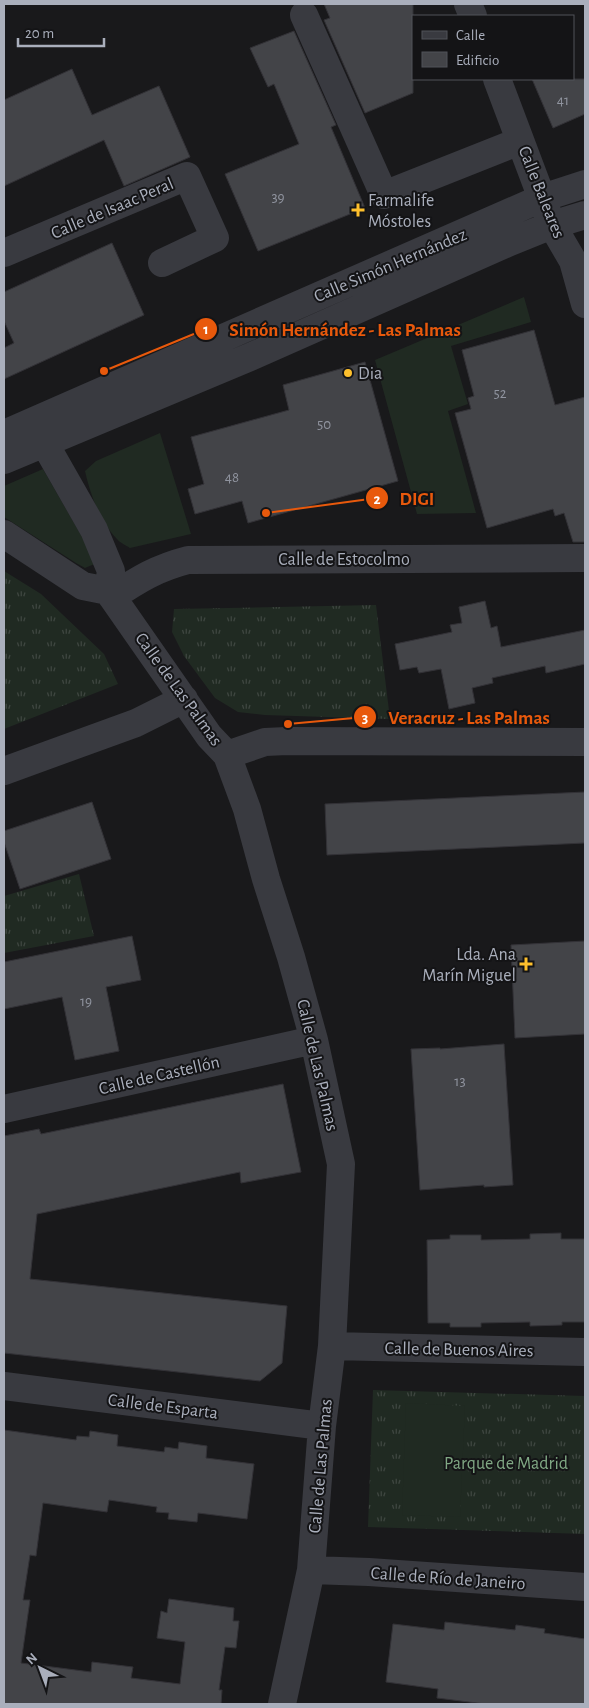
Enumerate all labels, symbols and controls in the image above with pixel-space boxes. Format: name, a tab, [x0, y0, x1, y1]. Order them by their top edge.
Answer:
scale bar	[18, 15, 104, 47]
legend	[412, 15, 574, 80]
text: 20 m	[25, 26, 54, 41]
text: Calle	[456, 28, 485, 43]
text: Edificio	[456, 53, 499, 68]
house number: 41	[557, 93, 569, 108]
street label: Calle Baleares	[514, 144, 568, 241]
street label: Calle de Isaac Peral	[48, 175, 176, 243]
house number: 39	[271, 190, 285, 205]
place label: Farmalife Móstoles	[368, 192, 434, 231]
marker: Farmalife Móstoles	[352, 204, 364, 216]
street label: Calle Simón Hernández	[311, 226, 469, 306]
callout: Simón Hernández - Las Palmas	[194, 312, 470, 346]
text: Simón Hernández - Las Palmas	[229, 321, 461, 340]
text: 1	[203, 322, 209, 337]
place label: Dia	[358, 365, 382, 383]
marker: Dia	[342, 367, 354, 379]
house number: 52	[493, 386, 507, 401]
house number: 50	[317, 417, 331, 432]
house number: 48	[225, 470, 239, 485]
callout: DIGI	[365, 481, 445, 515]
text: DIGI	[400, 490, 434, 509]
text: 2	[373, 492, 381, 507]
street label: Calle de Estocolmo	[278, 551, 410, 569]
street label: Calle de Las Palmas	[131, 630, 225, 749]
callout: Veracruz - Las Palmas	[353, 700, 559, 734]
text: Veracruz - Las Palmas	[388, 709, 550, 728]
text: 3	[362, 711, 368, 726]
place label: Lda. Ana Marín Miguel	[422, 946, 516, 985]
marker: Lda. Ana Marín Miguel	[520, 958, 532, 970]
house number: 19	[80, 994, 92, 1009]
street label: Calle de Las Palmas	[293, 997, 341, 1133]
street label: Calle de Castellón	[97, 1053, 221, 1099]
house number: 13	[454, 1074, 466, 1089]
street label: Calle de Buenos Aires	[384, 1340, 534, 1360]
street label: Calle de Esparta	[107, 1391, 219, 1423]
street label: Calle de Las Palmas	[306, 1398, 336, 1534]
park label: Parque de Madrid	[444, 1455, 568, 1473]
street label: Calle de Río de Janeiro	[370, 1565, 526, 1593]
north arrow	[15, 1643, 65, 1693]
text: N	[24, 1651, 40, 1668]

